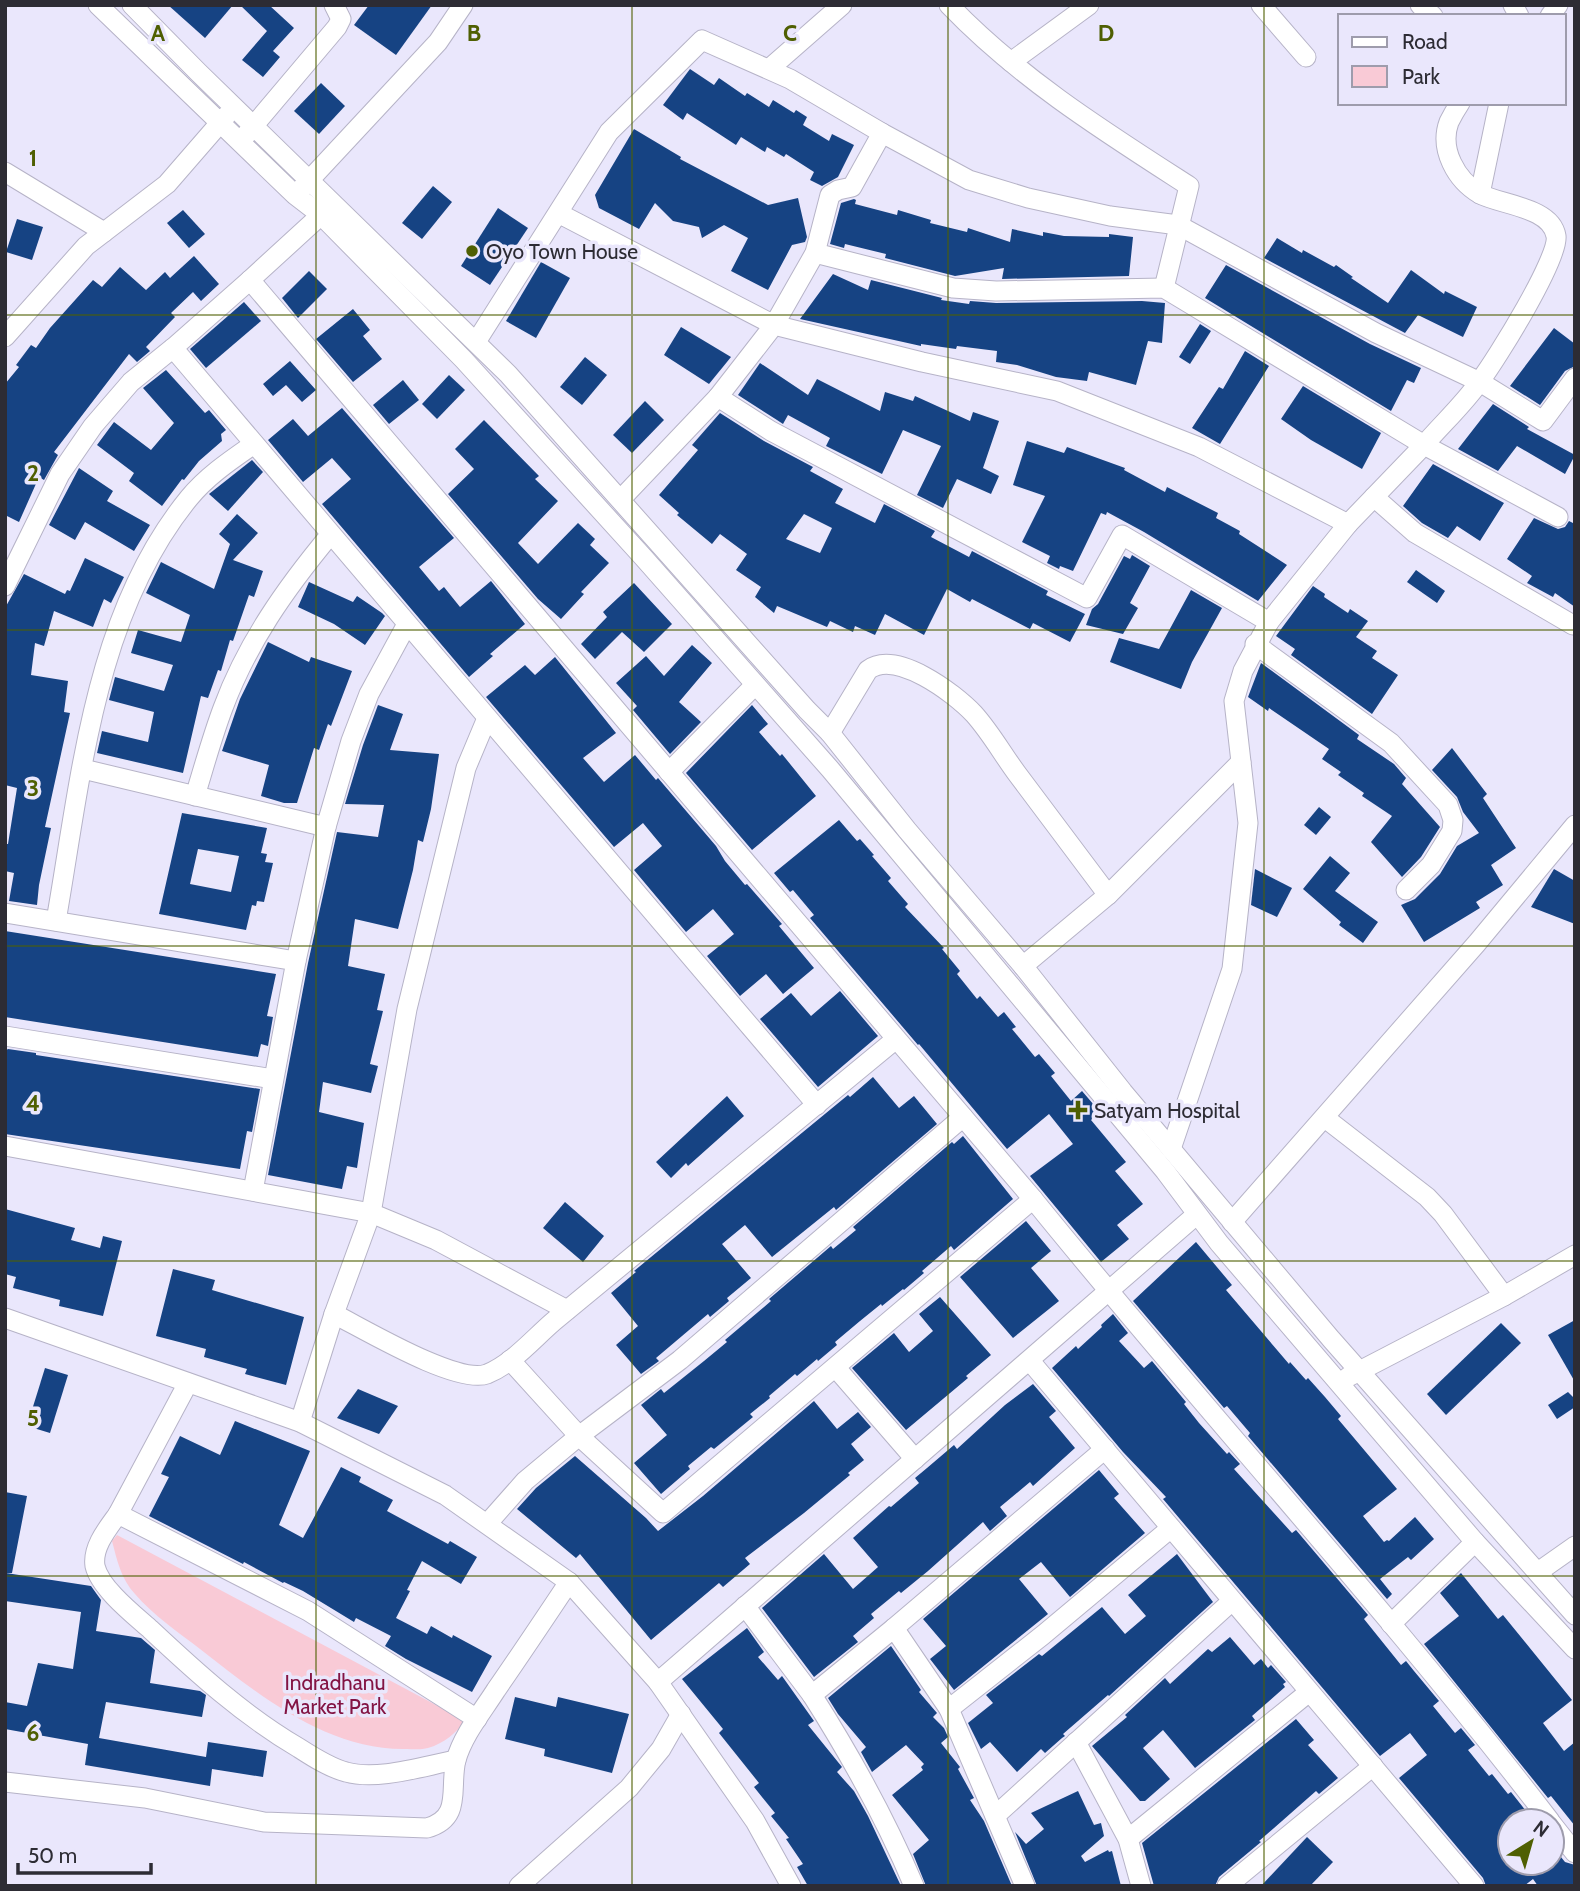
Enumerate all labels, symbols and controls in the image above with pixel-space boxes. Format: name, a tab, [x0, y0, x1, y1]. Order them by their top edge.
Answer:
legend	[1338, 14, 1566, 105]
text: A	[151, 19, 166, 47]
text: B	[467, 19, 481, 47]
text: C	[783, 19, 797, 47]
text: D	[1098, 19, 1114, 47]
text: Road	[1402, 29, 1448, 54]
text: Park	[1402, 64, 1440, 89]
text: 1	[29, 144, 37, 172]
place label: Oyo Town House	[486, 239, 638, 264]
marker: Oyo Town House	[464, 243, 480, 259]
text: 2	[27, 459, 39, 487]
text: 3	[27, 774, 39, 802]
text: 4	[26, 1089, 40, 1117]
place label: Satyam Hospital	[1094, 1098, 1240, 1123]
marker: Satyam Hospital	[1068, 1100, 1088, 1120]
text: 5	[27, 1404, 39, 1432]
park label: Indradhanu Market Park	[284, 1670, 387, 1719]
text: 6	[27, 1719, 39, 1747]
north arrow	[1496, 1807, 1566, 1877]
text: N	[1529, 1816, 1553, 1842]
scale bar	[18, 1832, 150, 1876]
text: 50 m	[28, 1843, 77, 1868]

